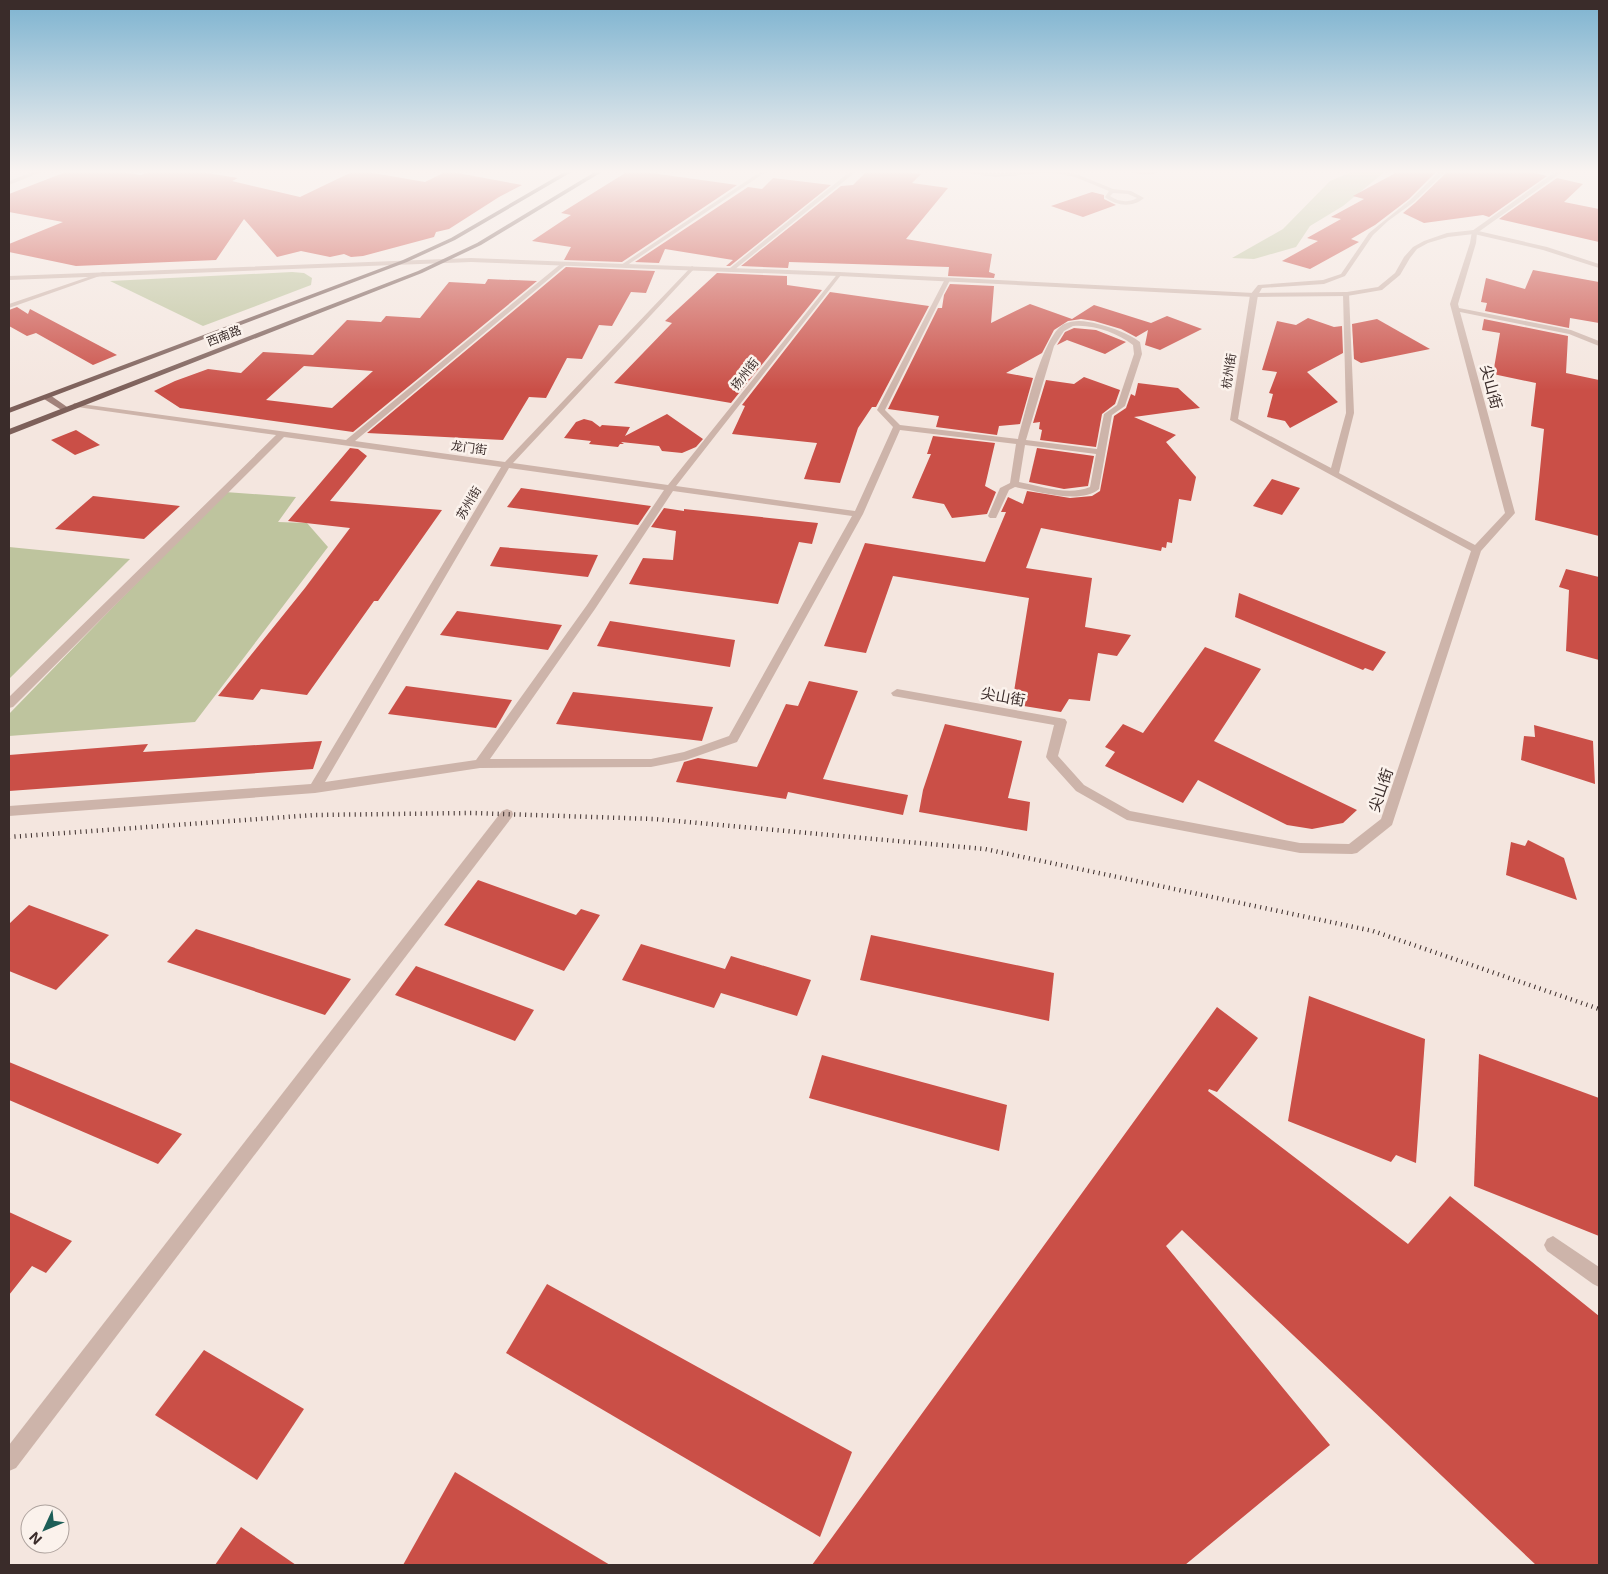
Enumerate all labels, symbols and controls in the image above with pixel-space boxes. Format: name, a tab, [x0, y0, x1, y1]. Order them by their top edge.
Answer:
street label: 西南路	[204, 322, 243, 349]
street label: 杭州街	[1218, 352, 1239, 390]
street label: 扬州街	[728, 355, 762, 392]
street label: 尖山街	[1476, 363, 1506, 411]
street label: 龙门街	[450, 438, 488, 457]
street label: 苏州街	[453, 483, 484, 522]
street label: 尖山街	[979, 683, 1027, 710]
street label: 尖山街	[1364, 765, 1397, 814]
north arrow	[20, 1504, 70, 1554]
text: N	[25, 1529, 45, 1548]

